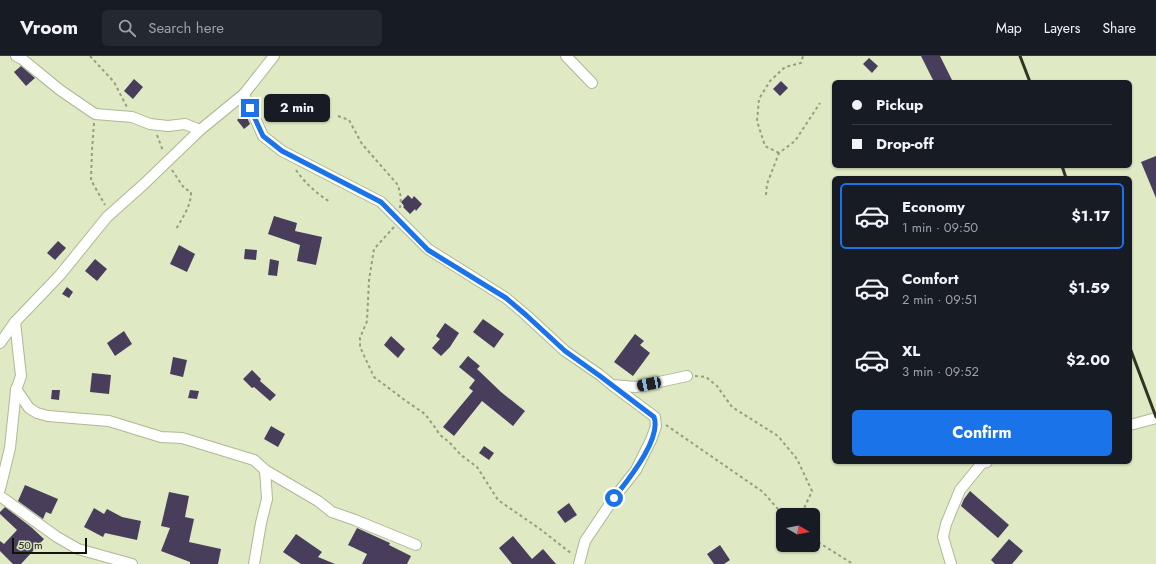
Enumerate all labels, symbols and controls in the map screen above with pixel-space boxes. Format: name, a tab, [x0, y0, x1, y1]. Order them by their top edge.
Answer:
search box	[102, 10, 382, 46]
text: Vroom	[20, 14, 78, 41]
icon: search	[116, 17, 138, 39]
text: Search here	[148, 17, 224, 39]
text: Map	[996, 18, 1022, 38]
text: Layers	[1044, 18, 1080, 38]
text: Share	[1102, 18, 1136, 38]
callout: 2 min	[264, 94, 330, 122]
text: Pickup	[876, 94, 923, 116]
text: 2 min	[280, 98, 314, 117]
route end	[241, 99, 259, 117]
text: Drop-off	[876, 133, 934, 155]
text: Economy	[902, 196, 965, 218]
icon: car	[854, 198, 890, 234]
text: $1.17	[1072, 205, 1110, 227]
text: 1 min · 09:50	[902, 218, 978, 237]
text: Comfort	[902, 268, 959, 290]
icon: car	[854, 270, 890, 306]
text: $1.59	[1068, 277, 1110, 299]
text: 2 min · 09:51	[902, 290, 978, 309]
text: XL	[902, 340, 920, 362]
icon: car	[854, 342, 890, 378]
text: $2.00	[1066, 349, 1110, 371]
text: 3 min · 09:52	[902, 362, 979, 381]
car	[636, 376, 662, 392]
button: Confirm	[852, 410, 1112, 456]
route start	[605, 489, 623, 507]
north arrow	[776, 508, 820, 552]
map controls	[776, 508, 820, 552]
scale bar	[12, 536, 87, 555]
text: 50 m	[18, 537, 43, 553]

